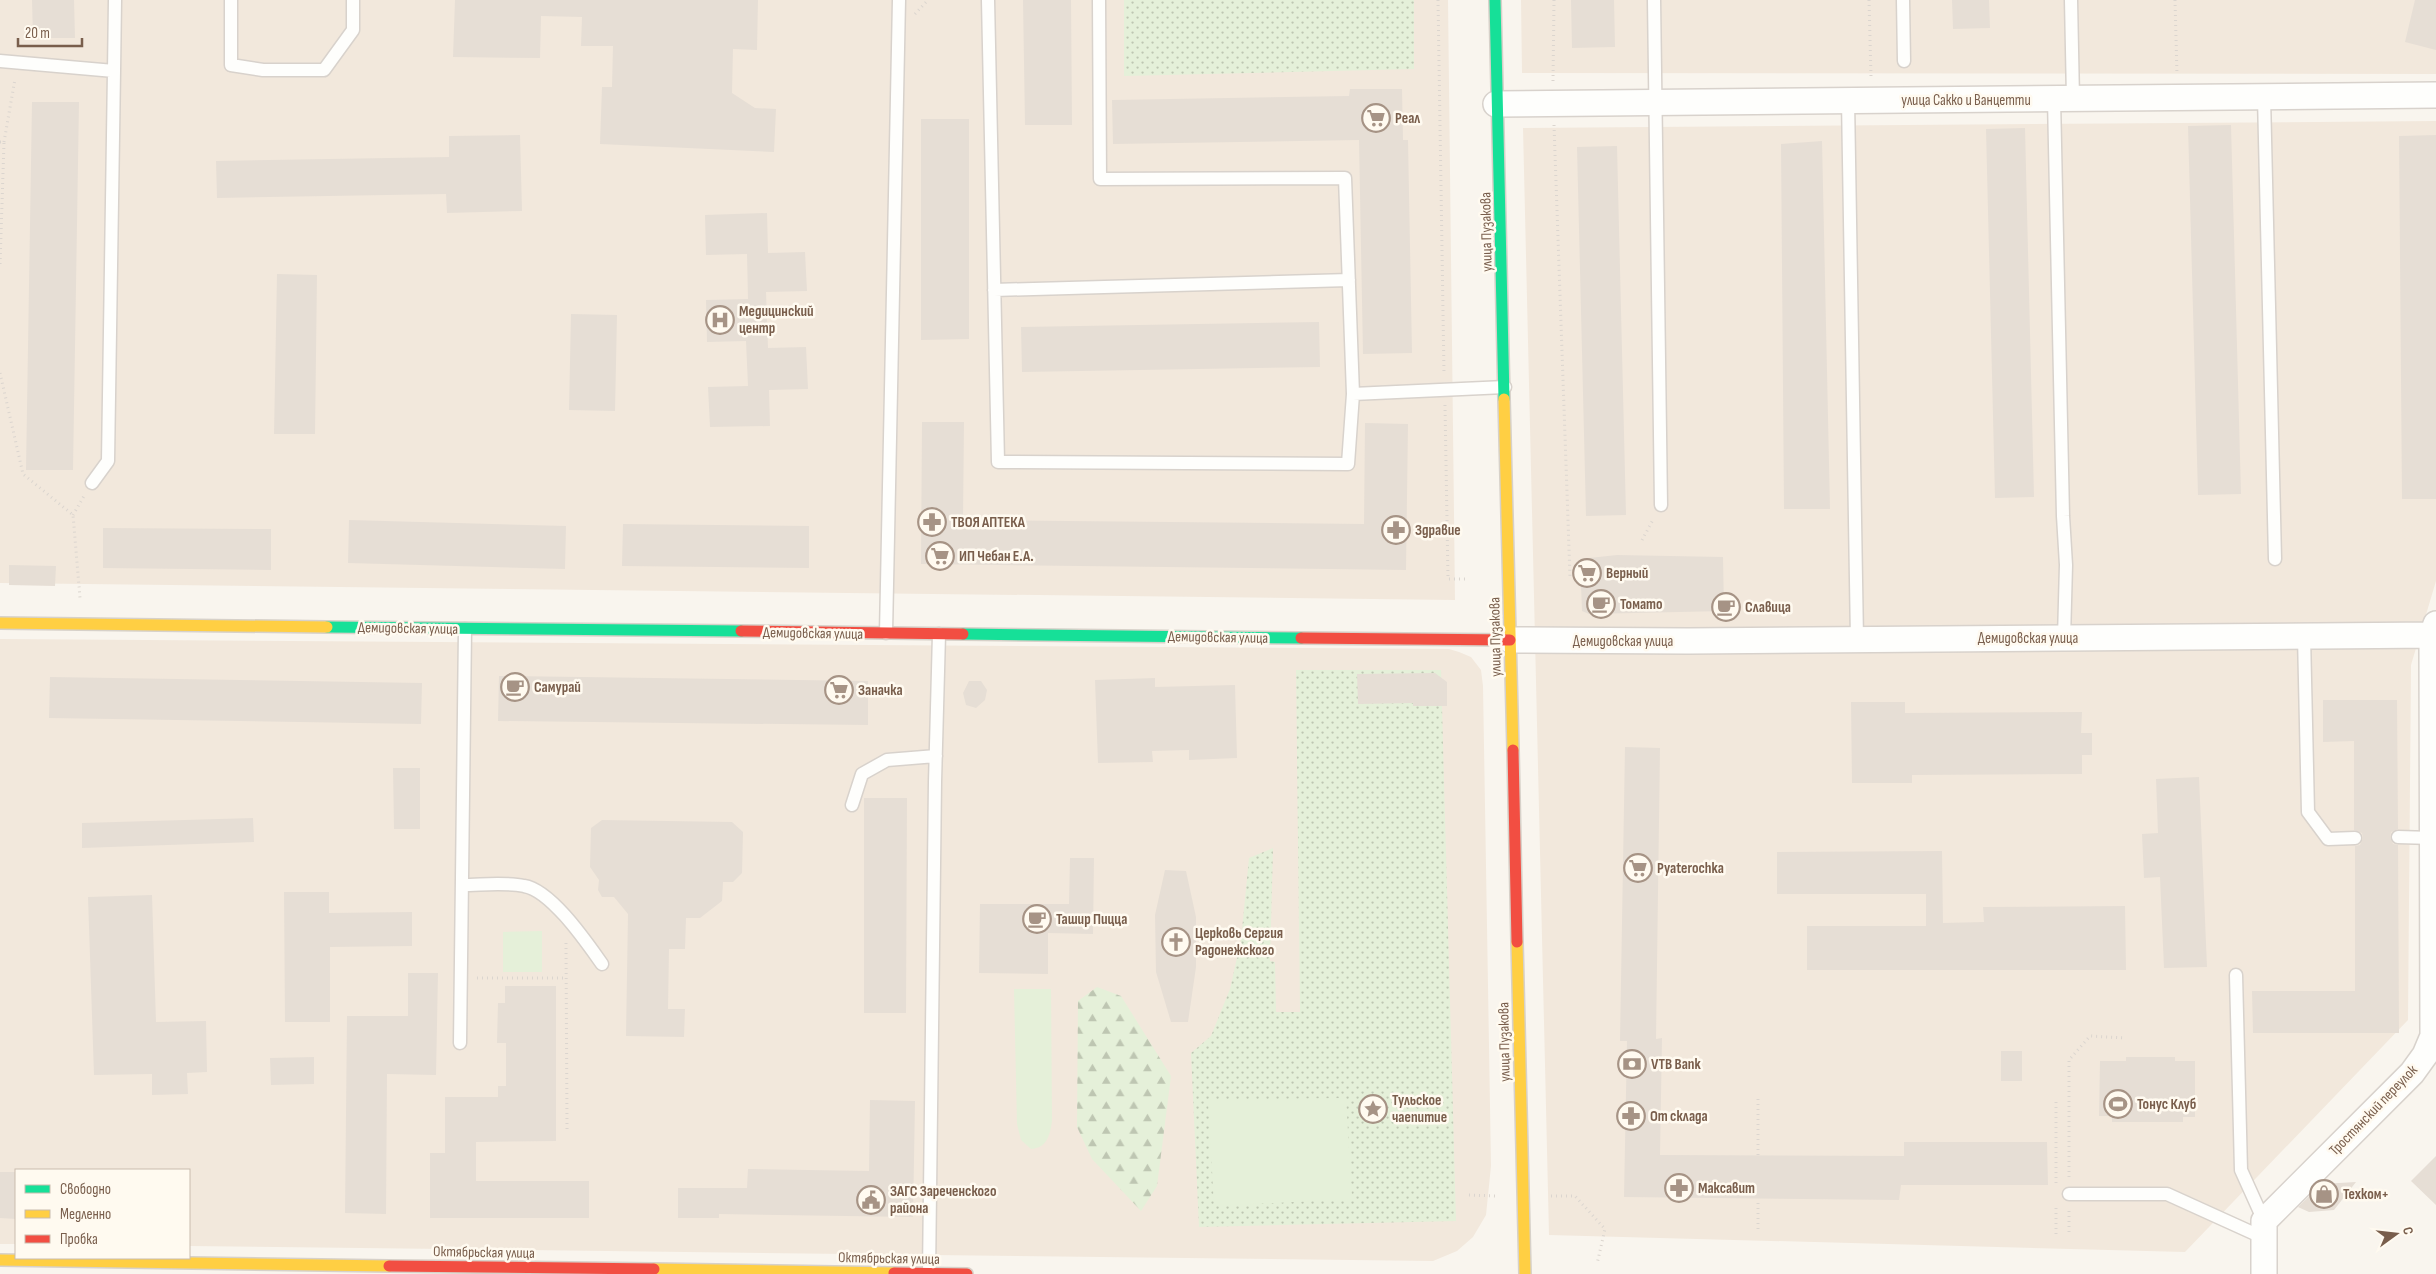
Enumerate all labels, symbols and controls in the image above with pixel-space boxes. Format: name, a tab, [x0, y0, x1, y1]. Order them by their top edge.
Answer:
scale bar	[18, 15, 81, 47]
text: 20 m	[25, 24, 50, 43]
street label: улица Сакко и Ванцетти	[1901, 91, 2031, 110]
supermarket icon: Реал	[1361, 103, 1391, 133]
place label: Реал	[1395, 109, 1420, 128]
street label: улица Пузакова	[1476, 192, 1497, 272]
place label: Медицинский центр	[739, 302, 814, 338]
hospital icon: Медицинский центр	[705, 305, 735, 335]
pharmacy icon: ТВОЯ АПТЕКА	[917, 507, 947, 537]
place label: ТВОЯ АПТЕКА	[951, 513, 1026, 532]
pharmacy icon: Здравие	[1381, 515, 1411, 545]
place label: Здравие	[1415, 521, 1461, 540]
supermarket icon: ИП Чебан Е.А.	[925, 541, 955, 571]
place label: ИП Чебан Е.А.	[959, 547, 1034, 566]
supermarket icon: Верный	[1572, 558, 1602, 588]
place label: Верный	[1606, 564, 1648, 583]
cafe icon: Томато	[1586, 589, 1616, 619]
cafe icon: Славица	[1711, 592, 1741, 622]
place label: Томато	[1620, 595, 1663, 614]
street label: улица Пузакова	[1485, 597, 1506, 677]
place label: Славица	[1745, 598, 1791, 617]
street label: Демидовская улица	[358, 618, 459, 639]
street label: Демидовская улица	[763, 623, 864, 644]
street label: Демидовская улица	[1168, 627, 1269, 648]
street label: Демидовская улица	[1978, 629, 2078, 648]
street label: Демидовская улица	[1573, 632, 1673, 651]
cafe icon: Самурай	[500, 672, 530, 702]
supermarket icon: Заначка	[824, 675, 854, 705]
place label: Самурай	[534, 678, 581, 697]
place label: Заначка	[858, 681, 903, 700]
supermarket icon: Pyaterochka	[1623, 853, 1653, 883]
place label: Pyaterochka	[1657, 859, 1724, 878]
cafe icon: Ташир Пицца	[1022, 904, 1052, 934]
place label: Ташир Пицца	[1056, 910, 1127, 929]
place label: Церковь Сергия Радонежского	[1195, 924, 1283, 960]
church icon: Церковь Сергия Радонежского	[1161, 927, 1191, 957]
street label: улица Пузакова	[1494, 1002, 1515, 1082]
bank icon: VTB Bank	[1617, 1049, 1647, 1079]
place label: VTB Bank	[1651, 1055, 1701, 1074]
street label: Тростянский переулок	[2325, 1061, 2422, 1160]
sports icon: Тонус Клуб	[2103, 1089, 2133, 1119]
place label: Тульское чаепитие	[1392, 1091, 1447, 1127]
place icon: Тульское чаепитие	[1358, 1094, 1388, 1124]
place label: Тонус Клуб	[2137, 1095, 2196, 1114]
pharmacy icon: От склада	[1616, 1101, 1646, 1131]
place label: От склада	[1650, 1107, 1708, 1126]
legend	[15, 1169, 190, 1259]
pharmacy icon: Максавит	[1664, 1173, 1694, 1203]
place label: Максавит	[1698, 1179, 1755, 1198]
shop icon: Техком+	[2309, 1179, 2339, 1209]
text: Свободно	[60, 1180, 111, 1199]
place label: ЗАГС Зареченского района	[890, 1182, 997, 1218]
public building icon: ЗАГС Зареченского района	[856, 1185, 886, 1215]
place label: Техком+	[2343, 1185, 2389, 1204]
text: Медленно	[60, 1205, 111, 1224]
north arrow	[2371, 1209, 2421, 1259]
text: С	[2399, 1225, 2417, 1236]
text: Пробка	[60, 1230, 98, 1249]
street label: Октябрьская улица	[433, 1242, 535, 1263]
street label: Октябрьская улица	[838, 1248, 940, 1269]

